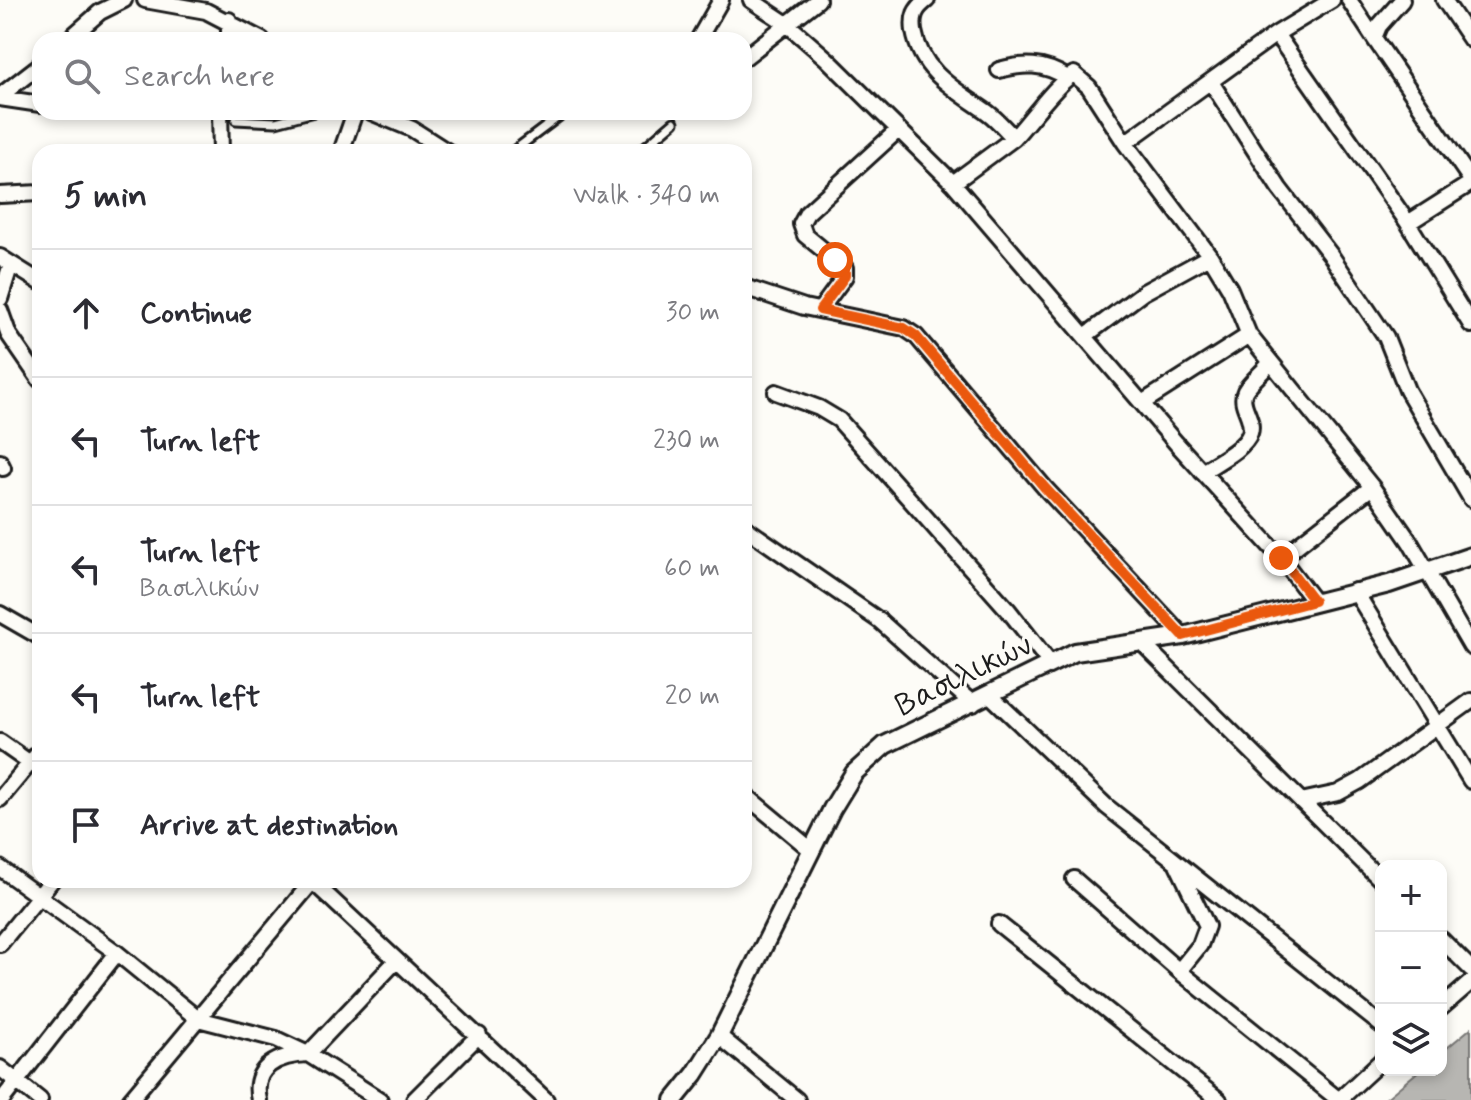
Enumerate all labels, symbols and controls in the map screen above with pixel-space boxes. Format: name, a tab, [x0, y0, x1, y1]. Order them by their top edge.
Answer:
search box	[32, 32, 752, 120]
icon: search	[60, 54, 104, 98]
text: Search here	[124, 57, 275, 96]
text: 5 min	[64, 174, 147, 219]
text: Walk · 340 m	[573, 179, 720, 213]
route start	[817, 242, 853, 278]
icon: ahead	[64, 291, 108, 335]
text: Continue	[140, 294, 252, 333]
text: 30 m	[666, 296, 720, 330]
icon: left	[64, 419, 108, 463]
text: Turn left	[140, 422, 260, 461]
text: 230 m	[653, 424, 720, 458]
text: Turn left	[140, 533, 260, 572]
route end	[1263, 540, 1299, 576]
icon: left	[64, 547, 108, 591]
text: 60 m	[664, 552, 720, 586]
text: Βασιλικών	[140, 572, 259, 606]
street label: Βασιλικών	[889, 625, 1039, 727]
icon: left	[64, 675, 108, 719]
text: Turn left	[140, 678, 260, 717]
text: 20 m	[665, 680, 720, 714]
icon: arrive	[64, 803, 108, 847]
text: Arrive at destination	[140, 806, 398, 845]
map controls	[1375, 860, 1447, 1076]
button: +	[1375, 860, 1447, 932]
button: −	[1375, 932, 1447, 1004]
button: layers	[1375, 1004, 1447, 1076]

